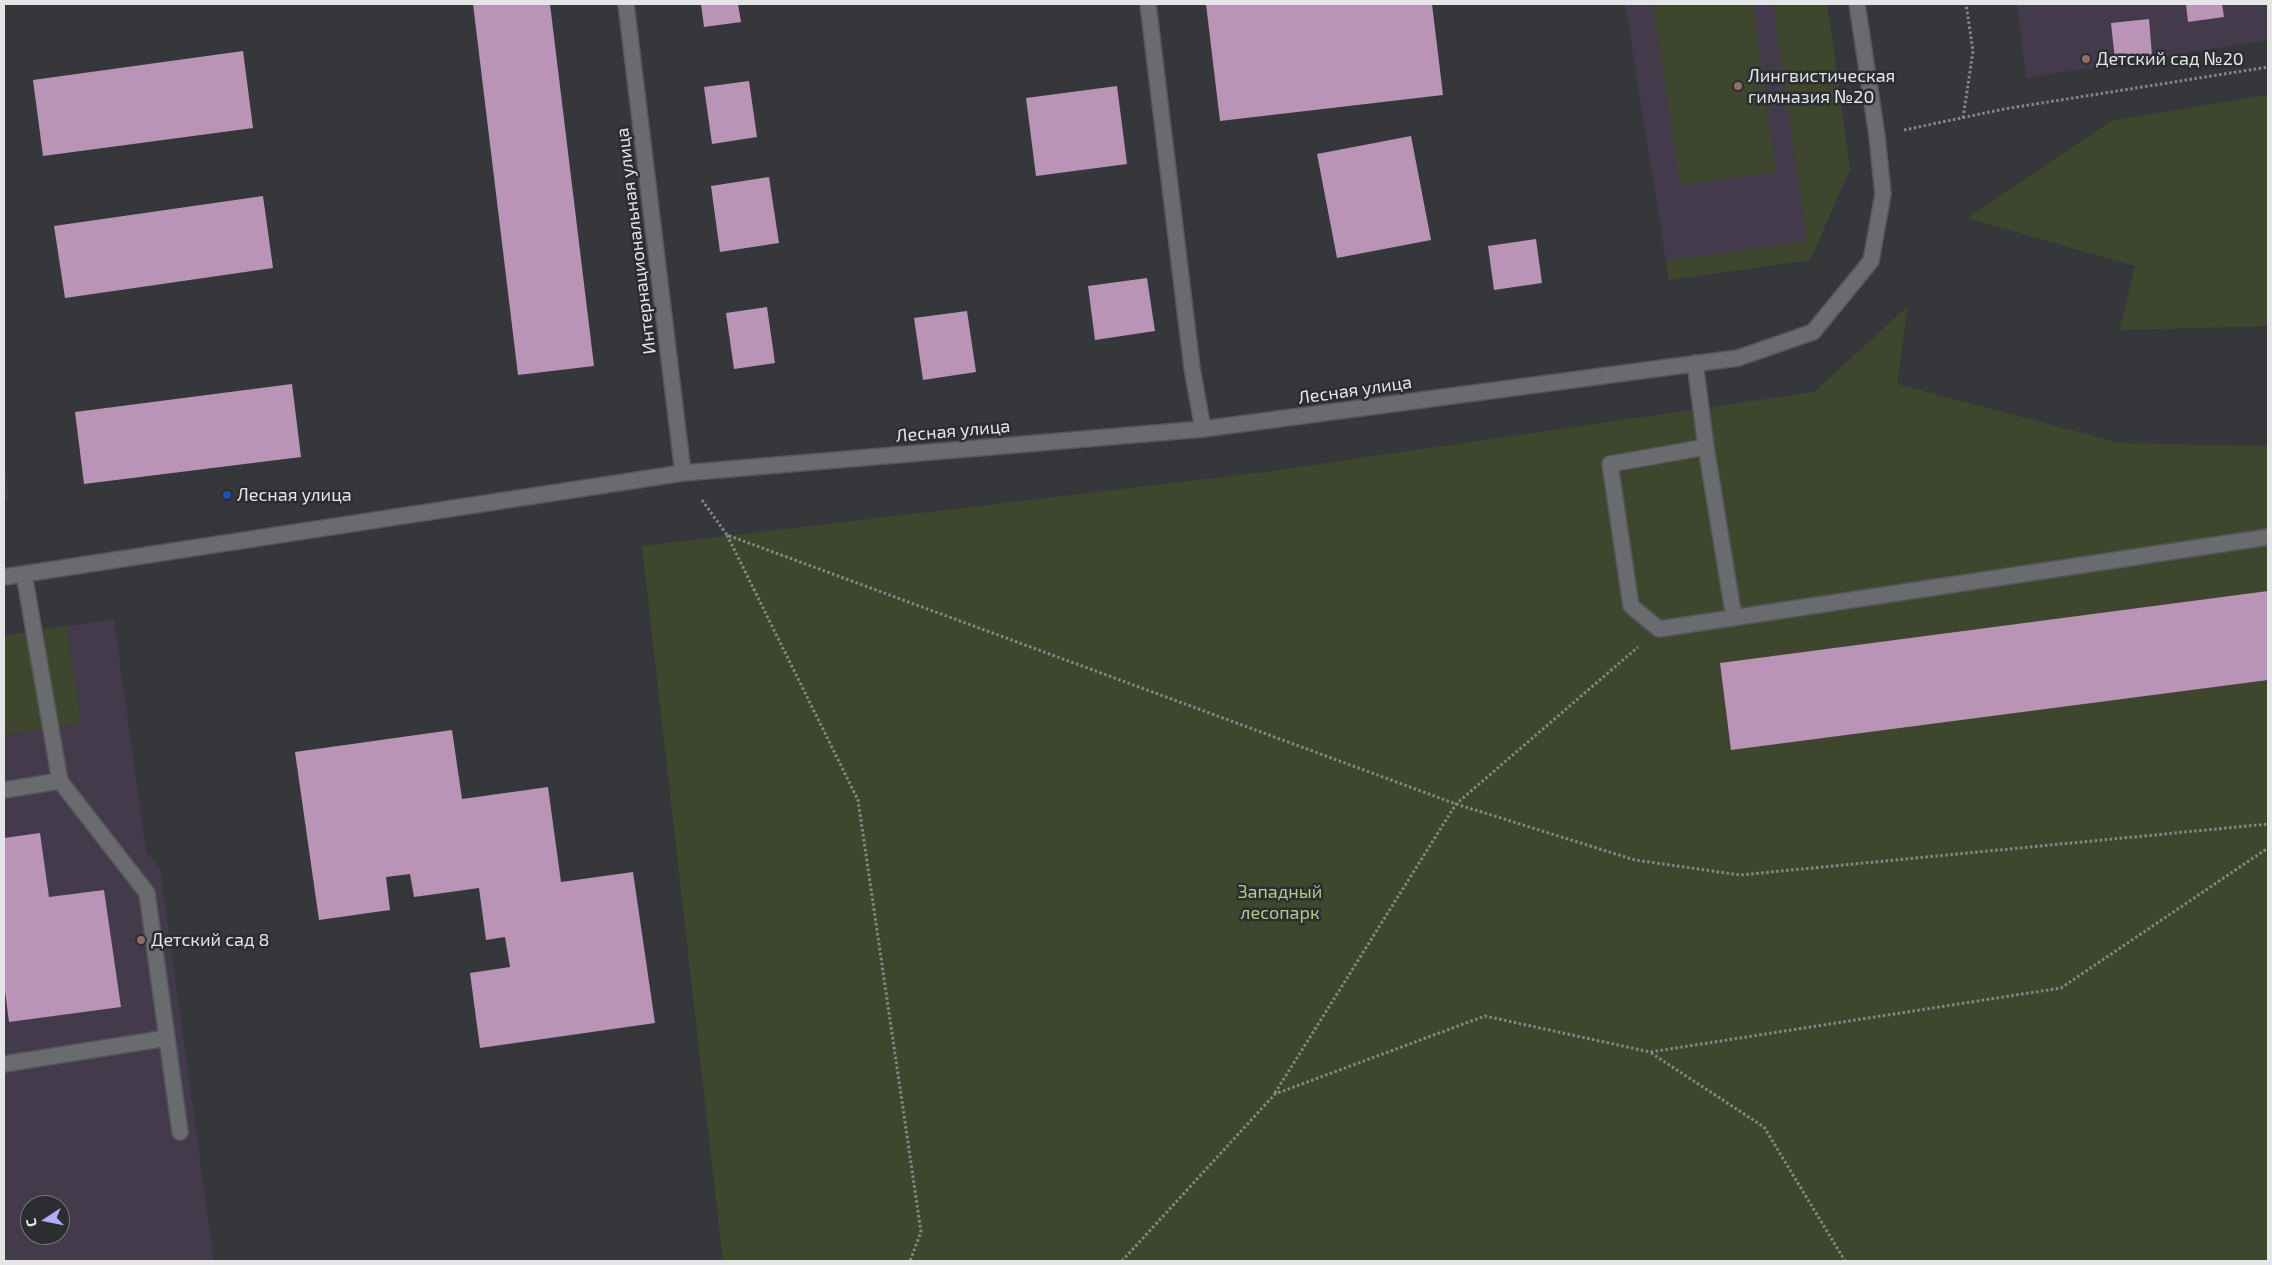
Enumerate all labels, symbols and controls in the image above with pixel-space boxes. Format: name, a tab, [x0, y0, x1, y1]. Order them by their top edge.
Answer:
place label: Детский сад №20	[2096, 48, 2244, 70]
marker: Детский сад №20	[2080, 53, 2092, 65]
place label: Лингвистическая гимназия №20	[1748, 65, 1895, 108]
marker: Лингвистическая гимназия №20	[1732, 80, 1744, 92]
street label: Интернациональная улица	[611, 127, 661, 355]
street label: Лесная улица	[1297, 371, 1413, 409]
street label: Лесная улица	[895, 415, 1011, 447]
place label: Лесная улица	[237, 484, 352, 506]
marker: Лесная улица	[221, 489, 233, 501]
park label: Западный лесопарк	[1238, 881, 1322, 924]
place label: Детский сад 8	[151, 929, 269, 951]
marker: Детский сад 8	[135, 934, 147, 946]
north arrow	[20, 1195, 70, 1245]
text: С	[22, 1217, 40, 1228]

